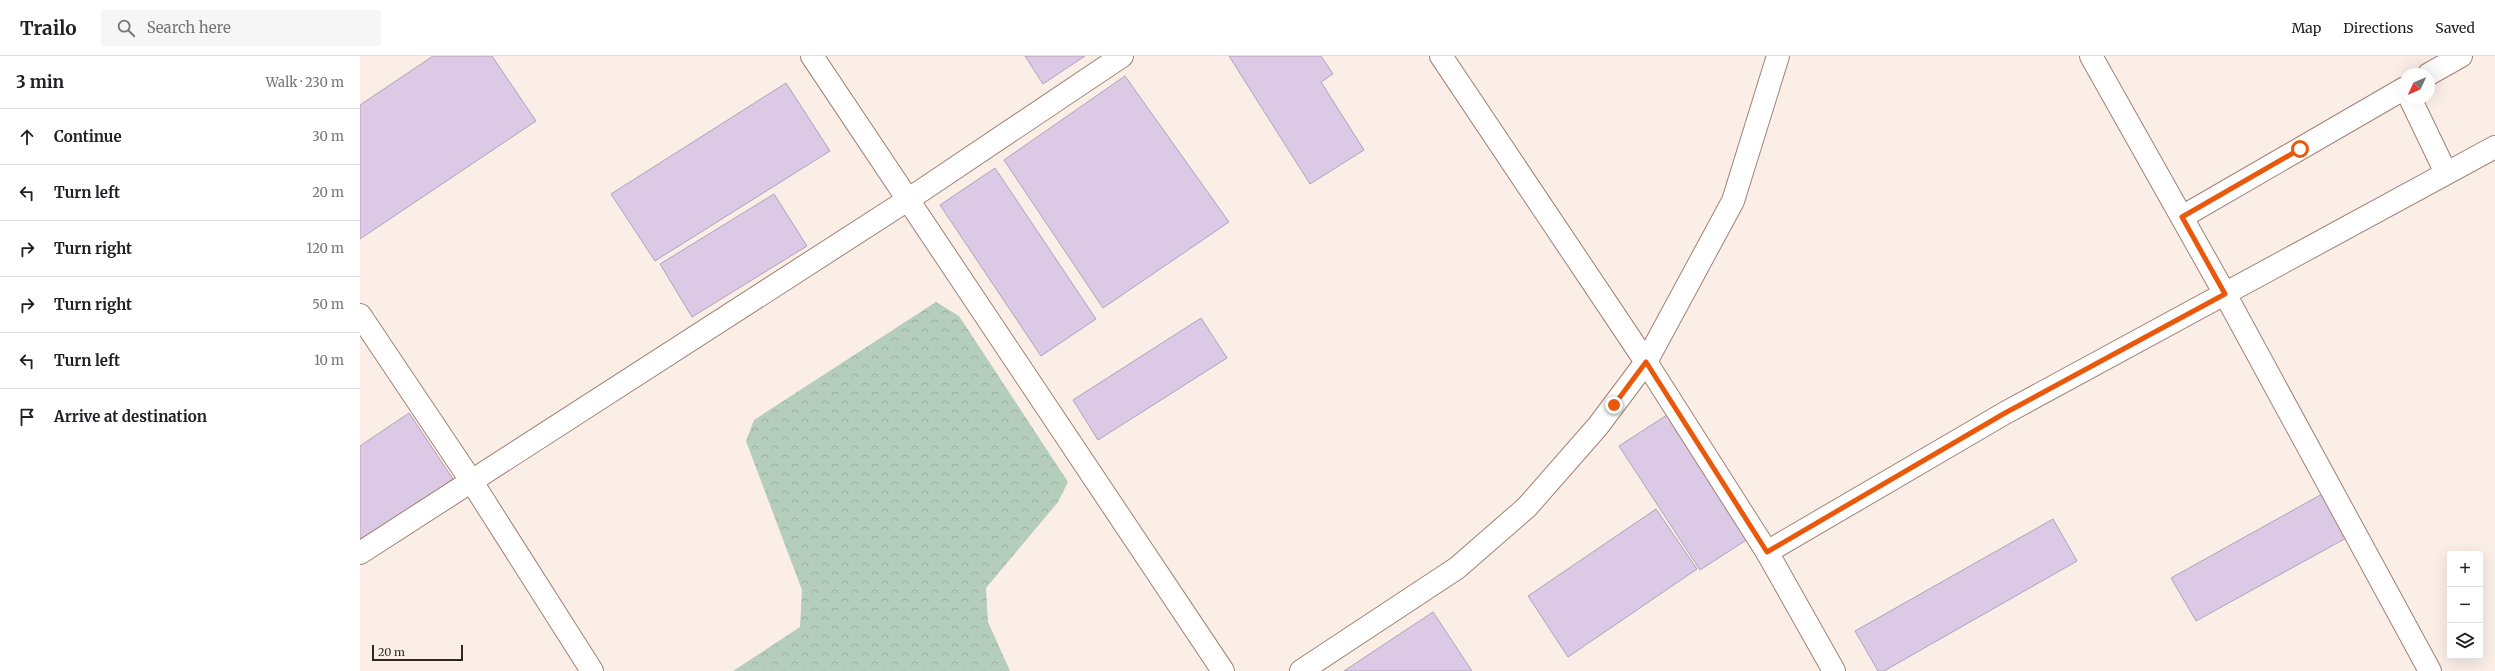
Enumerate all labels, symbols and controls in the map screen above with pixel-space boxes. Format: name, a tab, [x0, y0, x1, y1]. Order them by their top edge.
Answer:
search box	[101, 10, 381, 46]
text: Trailo	[20, 16, 77, 40]
icon: search	[115, 17, 137, 39]
text: Search here	[147, 18, 231, 37]
text: Map	[2291, 19, 2321, 37]
text: Directions	[2343, 19, 2413, 37]
text: Saved	[2435, 19, 2475, 37]
north arrow	[2399, 68, 2435, 104]
text: 3 min	[16, 71, 64, 93]
text: Walk · 230 m	[266, 74, 344, 91]
icon: ahead	[16, 126, 38, 148]
text: Continue	[54, 127, 122, 146]
text: 30 m	[312, 128, 344, 145]
route start	[2291, 140, 2309, 158]
icon: left	[16, 182, 38, 204]
text: Turn left	[54, 183, 120, 202]
text: 20 m	[312, 184, 344, 201]
icon: right	[16, 238, 38, 260]
text: Turn right	[54, 239, 132, 258]
text: 120 m	[306, 240, 344, 257]
icon: right	[16, 294, 38, 316]
text: Turn right	[54, 295, 132, 314]
text: 50 m	[312, 296, 344, 313]
icon: left	[16, 350, 38, 372]
text: Turn left	[54, 351, 120, 370]
text: 10 m	[314, 352, 344, 369]
route end	[1605, 396, 1623, 414]
icon: arrive	[16, 406, 38, 428]
text: Arrive at destination	[54, 407, 207, 426]
map controls	[2447, 551, 2483, 659]
button: +	[2447, 551, 2483, 587]
button: −	[2447, 587, 2483, 623]
button: layers	[2447, 623, 2483, 659]
scale bar	[372, 643, 463, 662]
text: 20 m	[378, 645, 405, 659]

